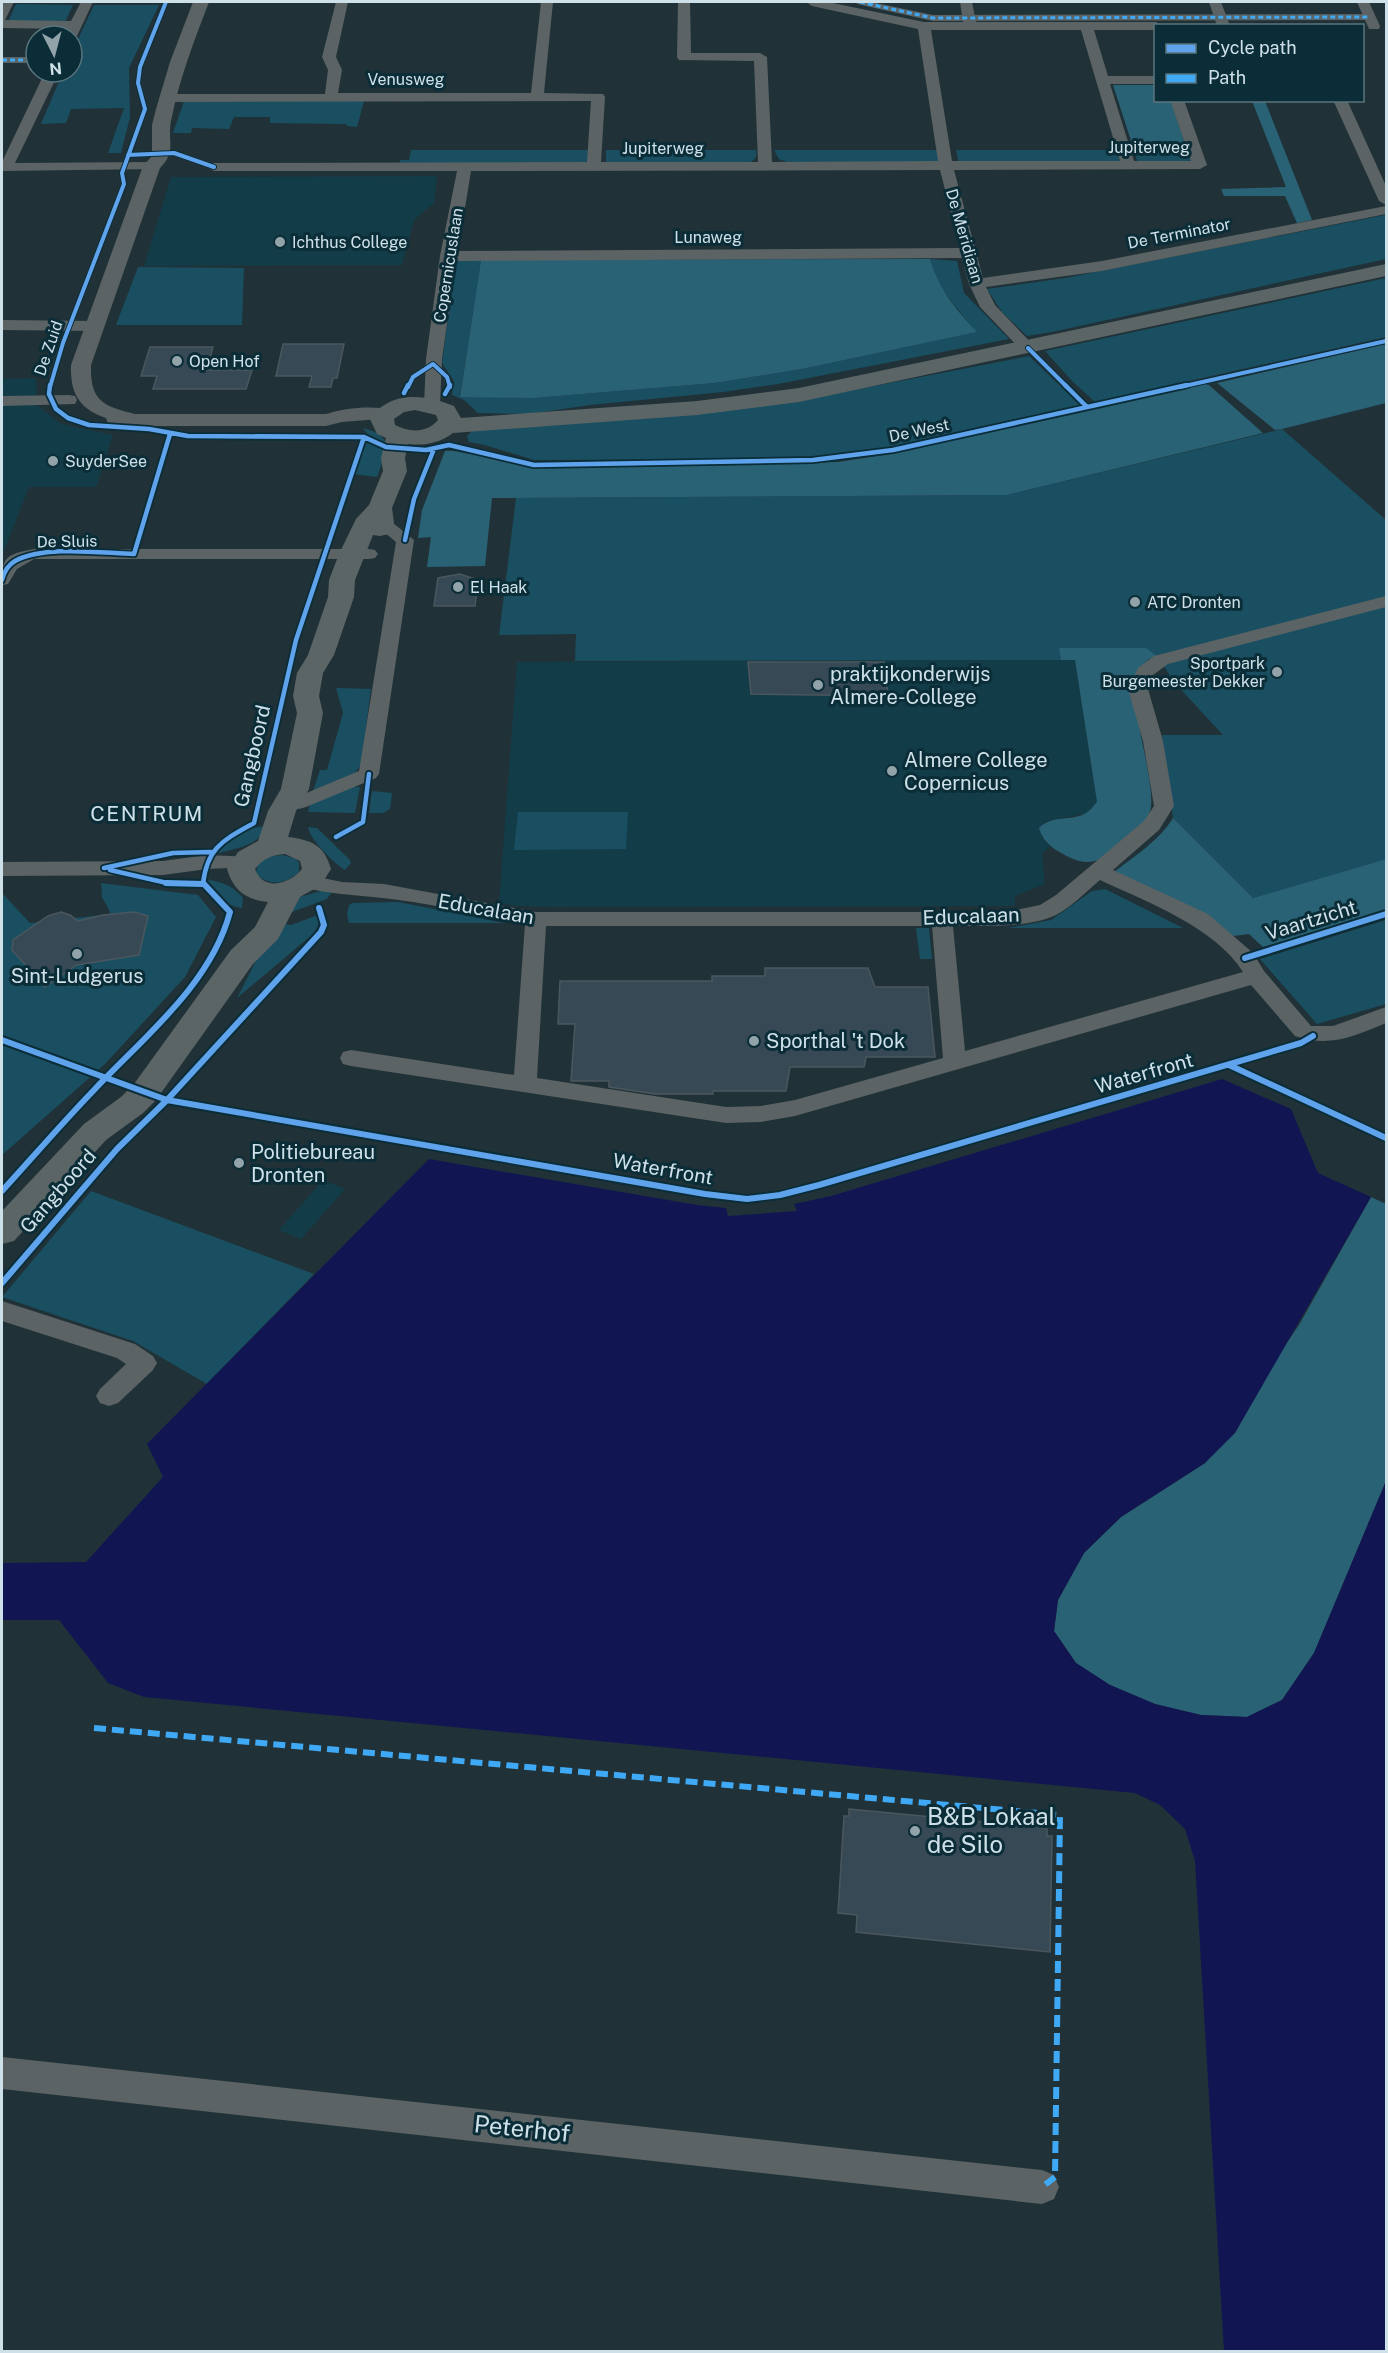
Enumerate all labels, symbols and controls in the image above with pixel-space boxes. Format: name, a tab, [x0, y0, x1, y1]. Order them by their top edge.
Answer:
north arrow	[24, 24, 84, 84]
legend	[1154, 24, 1364, 102]
text: Cycle path	[1208, 37, 1297, 58]
text: N	[48, 58, 63, 79]
text: Path	[1208, 67, 1246, 88]
street label: Venusweg	[368, 70, 445, 89]
street label: Jupiterweg	[1108, 138, 1190, 157]
street label: Jupiterweg	[622, 139, 704, 158]
street label: De Meridiaan	[942, 187, 987, 286]
street label: Copernicuslaan	[430, 206, 467, 324]
street label: De Terminator	[1126, 214, 1232, 253]
street label: Lunaweg	[674, 228, 742, 247]
place label: Ichthus College	[292, 233, 407, 252]
marker: Ichthus College	[273, 235, 287, 249]
street label: De Zuid	[30, 318, 67, 378]
place label: Open Hof	[189, 352, 260, 371]
marker: Open Hof	[170, 354, 184, 368]
street label: De West	[887, 415, 951, 446]
place label: SuyderSee	[65, 452, 147, 471]
marker: SuyderSee	[46, 454, 60, 468]
street label: De Sluis	[36, 531, 98, 552]
place label: El Haak	[470, 578, 527, 597]
marker: El Haak	[451, 580, 465, 594]
place label: ATC Dronten	[1147, 593, 1241, 612]
marker: ATC Dronten	[1128, 595, 1142, 609]
place label: Sportpark Burgemeester Dekker	[1102, 654, 1265, 691]
place label: praktijkonderwijs Almere-College	[830, 662, 990, 709]
marker: Sportpark Burgemeester Dekker	[1270, 665, 1284, 679]
marker: praktijkonderwijs Almere-College	[811, 678, 825, 692]
street label: Gangboord	[229, 703, 275, 809]
place label: Almere College Copernicus	[904, 748, 1048, 795]
marker: Almere College Copernicus	[885, 764, 899, 778]
district label: CENTRUM	[90, 801, 204, 826]
street label: Educalaan	[436, 889, 536, 929]
street label: Vaartzicht	[1262, 895, 1360, 945]
street label: Educalaan	[922, 902, 1020, 930]
marker: Sint-Ludgerus	[70, 947, 84, 961]
place label: Sint-Ludgerus	[11, 964, 143, 988]
place label: Sporthal 't Dok	[766, 1029, 905, 1053]
marker: Sporthal 't Dok	[747, 1034, 761, 1048]
street label: Waterfront	[1092, 1047, 1196, 1099]
place label: Politiebureau Dronten	[251, 1140, 375, 1187]
street label: Gangboord	[15, 1144, 101, 1238]
street label: Waterfront	[611, 1148, 715, 1190]
marker: Politiebureau Dronten	[232, 1156, 246, 1170]
place label: B&B Lokaal de Silo	[927, 1802, 1056, 1858]
marker: B&B Lokaal de Silo	[908, 1824, 922, 1838]
street label: Peterhof	[473, 2109, 572, 2147]

